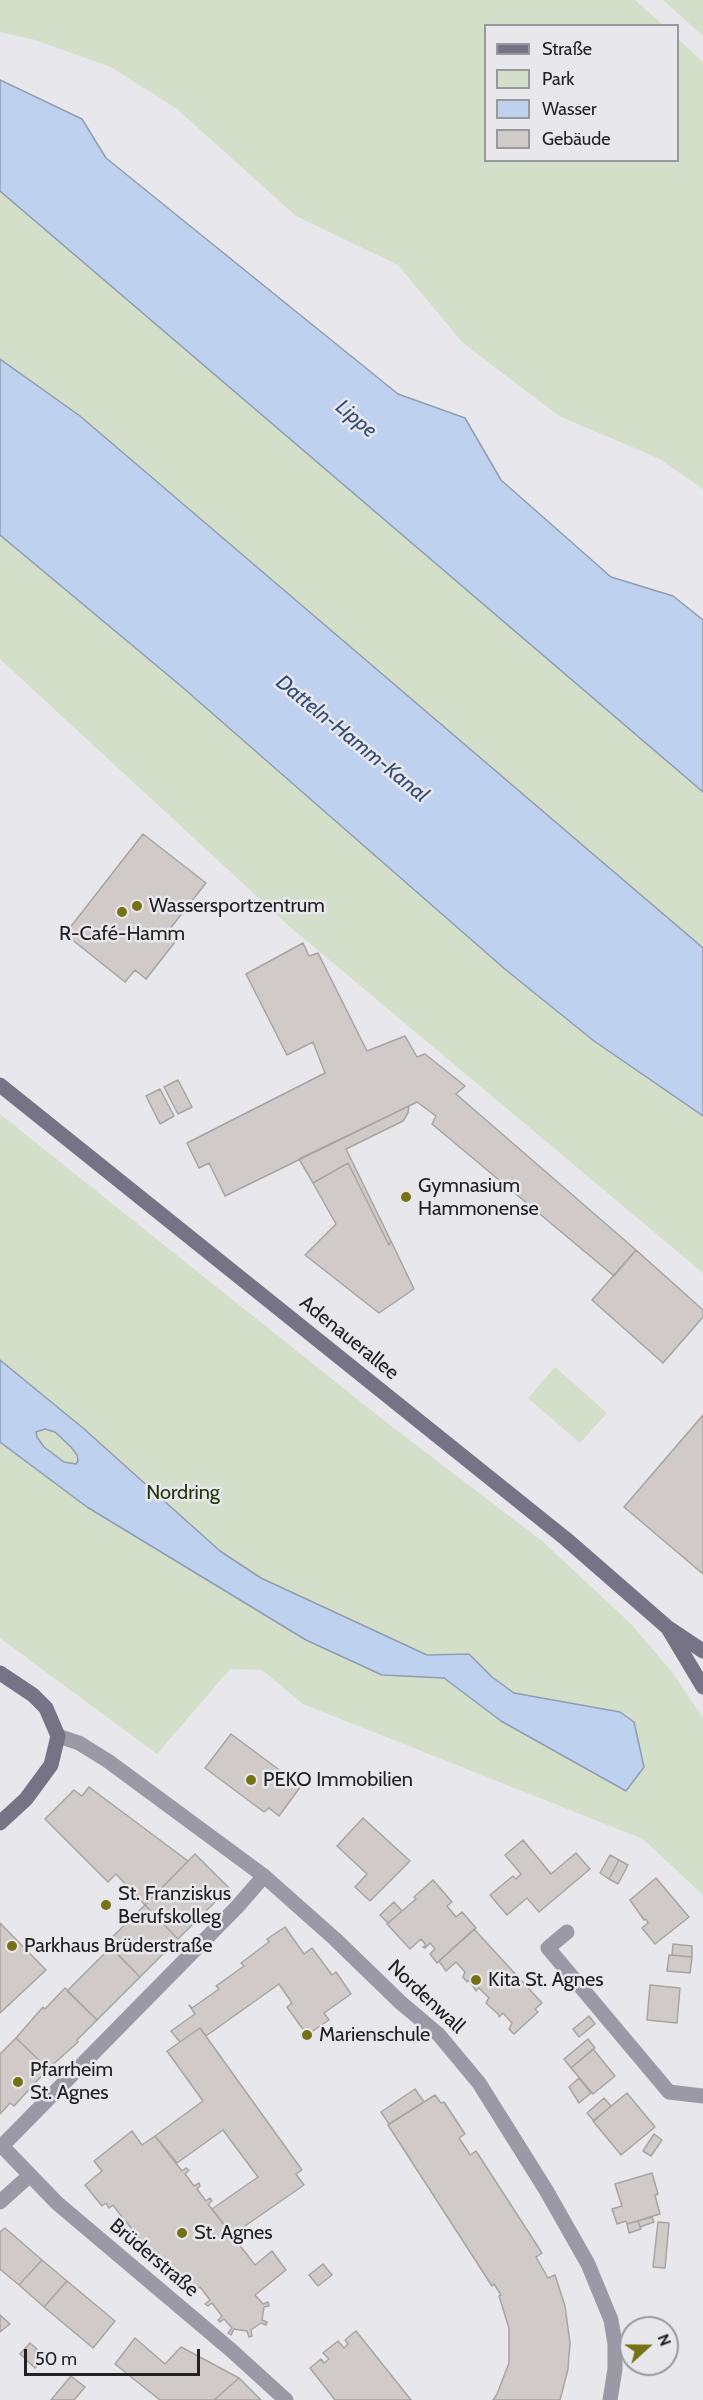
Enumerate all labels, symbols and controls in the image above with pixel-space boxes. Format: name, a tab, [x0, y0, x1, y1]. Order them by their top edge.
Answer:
legend	[484, 24, 679, 162]
text: Straße	[542, 38, 592, 60]
text: Park	[542, 68, 574, 90]
text: Wasser	[542, 98, 597, 120]
text: Gebäude	[542, 128, 611, 150]
water label: Lippe	[330, 395, 382, 443]
water label: Datteln-Hamm-Kanal	[271, 670, 433, 808]
place label: Wassersportzentrum	[149, 894, 325, 918]
marker: Wassersportzentrum	[130, 899, 144, 913]
marker: R-Café-Hamm	[115, 905, 129, 919]
place label: R-Café-Hamm	[59, 922, 185, 946]
place label: Gymnasium Hammonense	[418, 1174, 539, 1221]
marker: Gymnasium Hammonense	[399, 1190, 413, 1204]
street label: Adenauerallee	[295, 1291, 403, 1385]
park label: Nordring	[146, 1481, 220, 1505]
place label: PEKO Immobilien	[263, 1768, 413, 1792]
marker: PEKO Immobilien	[244, 1773, 258, 1787]
place label: St. Franziskus Berufskolleg	[118, 1882, 231, 1929]
marker: St. Franziskus Berufskolleg	[99, 1898, 113, 1912]
place label: Parkhaus Brüderstraße	[24, 1934, 212, 1958]
marker: Parkhaus Brüderstraße	[5, 1939, 19, 1953]
street label: Nordenwall	[382, 1955, 470, 2039]
place label: Kita St. Agnes	[488, 1968, 603, 1992]
marker: Kita St. Agnes	[469, 1973, 483, 1987]
place label: Marienschule	[319, 2023, 430, 2047]
marker: Marienschule	[300, 2028, 314, 2042]
place label: Pfarrheim St. Agnes	[30, 2058, 113, 2105]
marker: Pfarrheim St. Agnes	[11, 2075, 25, 2089]
street label: Brüderstraße	[105, 2214, 203, 2302]
place label: St. Agnes	[194, 2221, 273, 2245]
marker: St. Agnes	[175, 2226, 189, 2240]
north arrow	[619, 2316, 679, 2376]
text: N	[654, 2331, 675, 2349]
scale bar	[27, 2337, 202, 2375]
text: 50 m	[35, 2348, 77, 2370]

